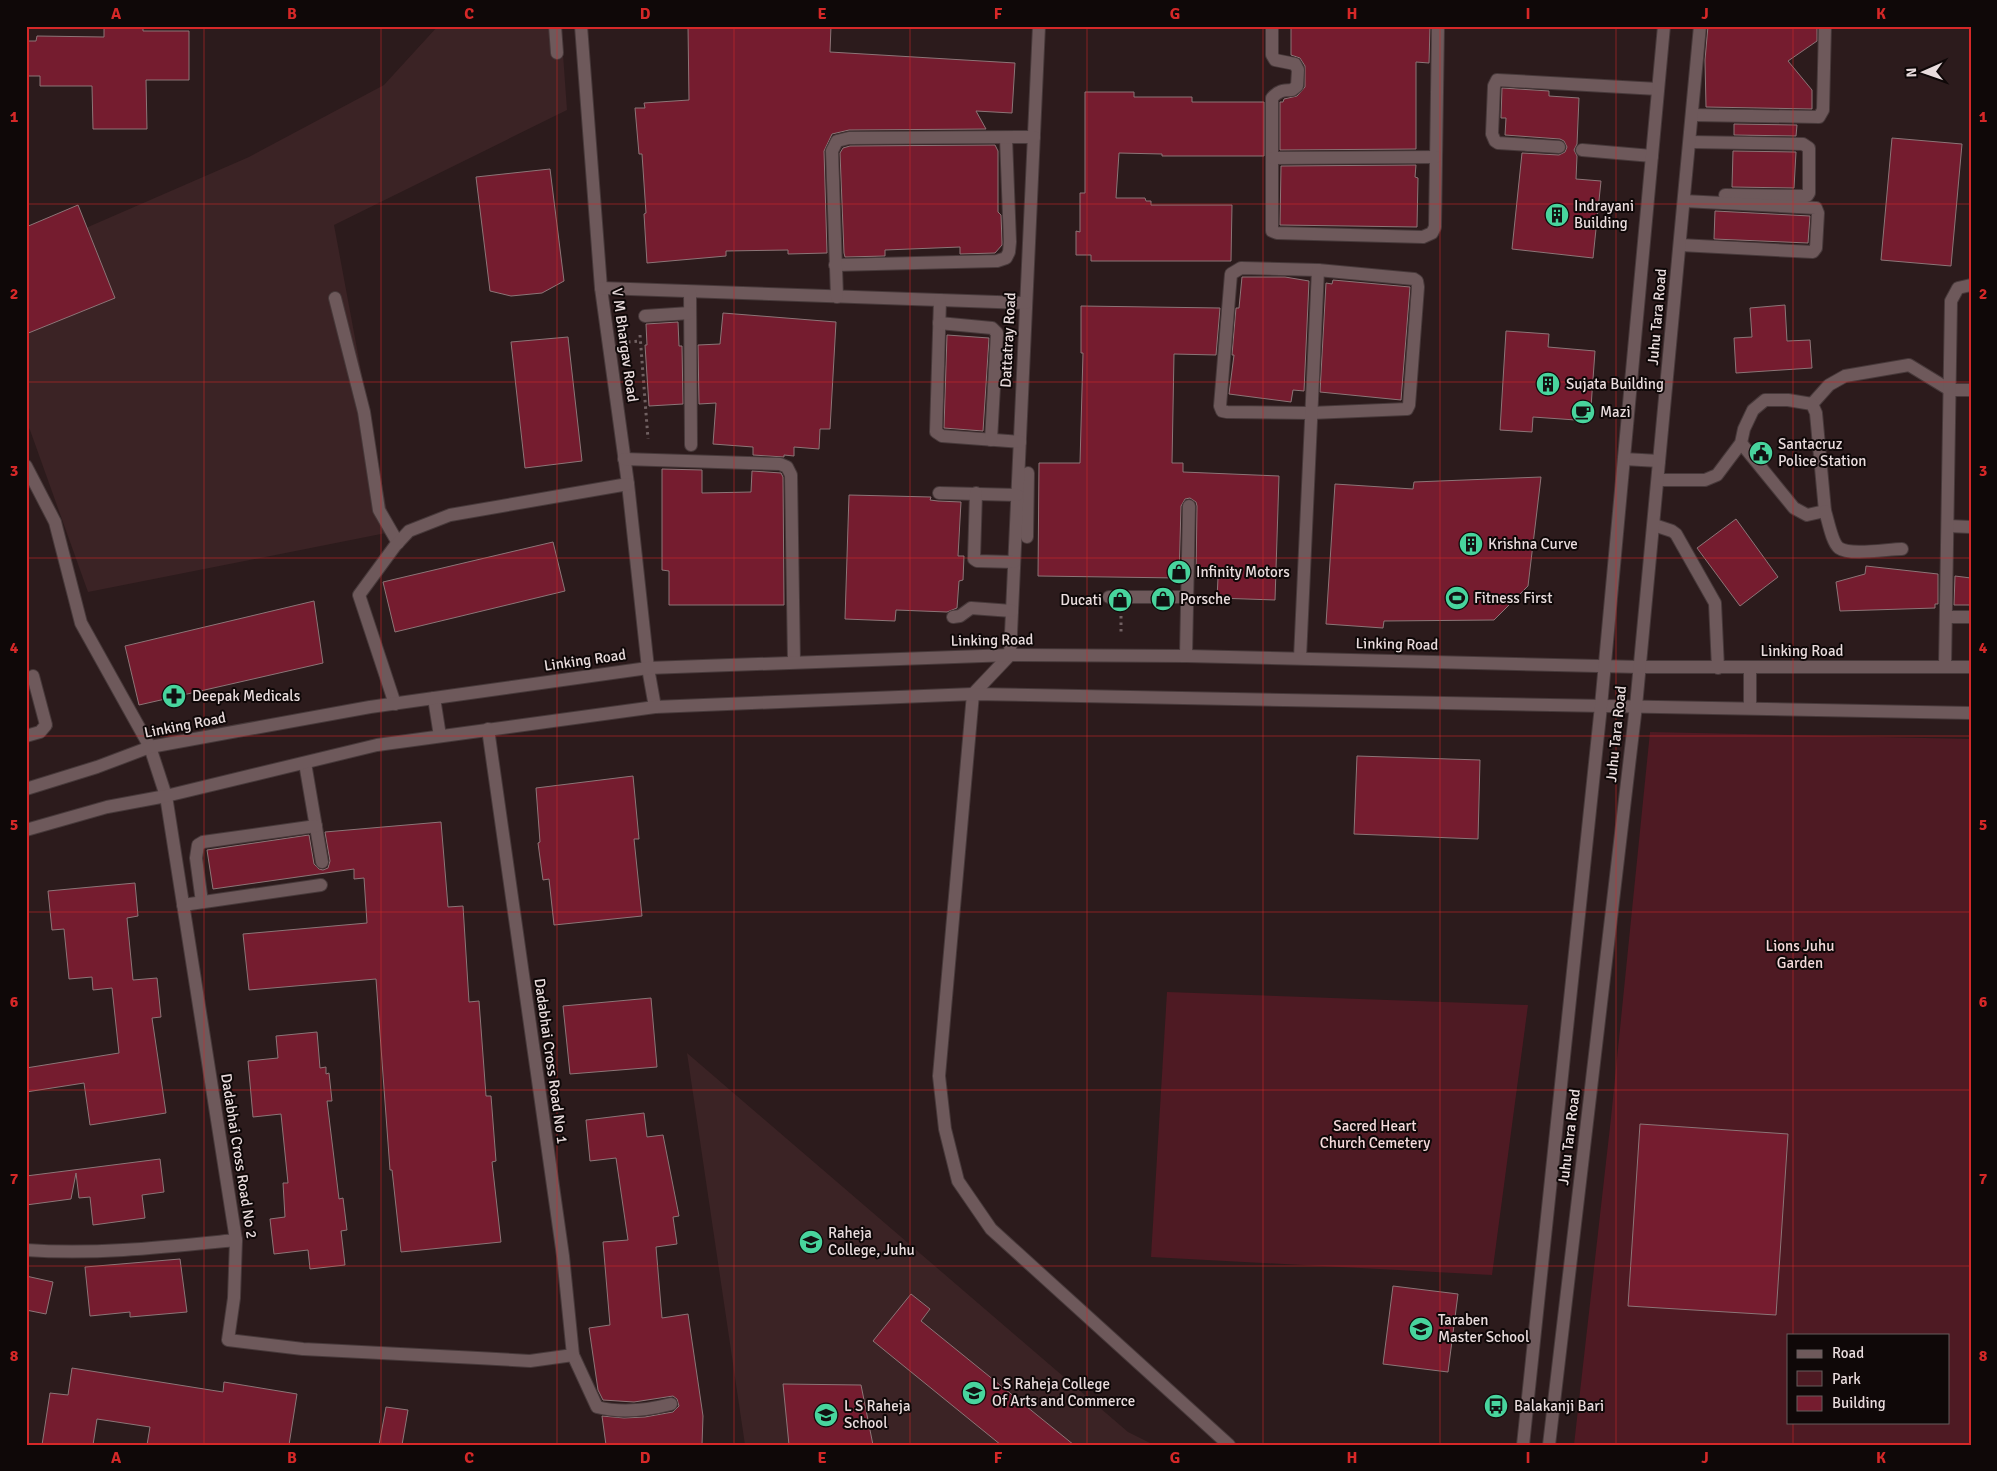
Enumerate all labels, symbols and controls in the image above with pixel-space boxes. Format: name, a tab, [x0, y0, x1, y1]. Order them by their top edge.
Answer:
text: A	[111, 4, 122, 24]
text: B	[287, 4, 297, 24]
text: C	[464, 4, 474, 24]
text: D	[640, 4, 651, 24]
text: E	[817, 4, 827, 24]
text: F	[994, 4, 1003, 24]
text: G	[1170, 4, 1180, 24]
text: H	[1347, 4, 1357, 24]
text: I	[1525, 4, 1531, 24]
text: J	[1701, 4, 1709, 24]
text: K	[1876, 4, 1886, 24]
north arrow	[1900, 48, 1950, 98]
text: N	[1903, 67, 1920, 78]
text: 1	[10, 107, 19, 127]
text: 1	[1979, 107, 1988, 127]
place label: Indrayani Building	[1574, 197, 1634, 232]
building icon: Indrayani Building	[1544, 202, 1570, 228]
street label: Juhu Tara Road	[1644, 268, 1670, 366]
text: 2	[10, 284, 18, 304]
text: 2	[1979, 284, 1987, 304]
street label: V M Bhargav Road	[608, 287, 642, 403]
street label: Dattatray Road	[997, 292, 1019, 388]
building icon: Sujata Building	[1535, 371, 1561, 397]
place label: Sujata Building	[1566, 375, 1664, 393]
cafe icon: Mazi	[1570, 399, 1596, 425]
place label: Mazi	[1600, 403, 1630, 421]
place label: Santacruz Police Station	[1778, 435, 1867, 470]
public building icon: Santacruz Police Station	[1748, 440, 1774, 466]
text: 3	[10, 461, 18, 481]
text: 3	[1979, 461, 1987, 481]
building icon: Krishna Curve	[1458, 531, 1484, 557]
place label: Krishna Curve	[1488, 535, 1578, 553]
shop icon: Infinity Motors	[1166, 559, 1192, 585]
place label: Infinity Motors	[1196, 563, 1290, 581]
sports icon: Fitness First	[1444, 585, 1470, 611]
shop icon: Porsche	[1150, 586, 1176, 612]
shop icon: Ducati	[1107, 587, 1133, 613]
place label: Fitness First	[1474, 589, 1552, 607]
place label: Porsche	[1180, 590, 1231, 608]
place label: Ducati	[1060, 591, 1102, 609]
street label: Linking Road	[950, 630, 1034, 650]
street label: Linking Road	[1355, 634, 1439, 654]
text: 4	[10, 638, 19, 658]
text: 4	[1979, 638, 1988, 658]
street label: Linking Road	[1761, 642, 1843, 660]
street label: Linking Road	[543, 645, 627, 675]
pharmacy icon: Deepak Medicals	[161, 683, 187, 709]
street label: Juhu Tara Road	[1602, 685, 1630, 783]
place label: Deepak Medicals	[192, 687, 301, 705]
street label: Linking Road	[143, 708, 227, 742]
text: 5	[10, 815, 18, 835]
text: 5	[1979, 815, 1987, 835]
park label: Lions Juhu Garden	[1766, 937, 1834, 972]
street label: Dadabhai Cross Road No 1	[530, 977, 572, 1145]
text: 6	[10, 992, 19, 1012]
text: 6	[1979, 992, 1988, 1012]
street label: Dadabhai Cross Road No 2	[217, 1072, 261, 1240]
street label: Juhu Tara Road	[1554, 1088, 1584, 1186]
park label: Sacred Heart Church Cemetery	[1320, 1117, 1430, 1152]
text: 7	[10, 1169, 19, 1189]
text: 7	[1979, 1169, 1988, 1189]
place label: Raheja College, Juhu	[828, 1224, 915, 1259]
school or university icon: Raheja College, Juhu	[798, 1229, 824, 1255]
place label: Taraben Master School	[1438, 1311, 1529, 1346]
school or university icon: Taraben Master School	[1408, 1316, 1434, 1342]
legend	[1787, 1334, 1950, 1424]
text: Road	[1832, 1344, 1864, 1362]
text: 8	[10, 1346, 19, 1366]
text: 8	[1979, 1346, 1988, 1366]
text: Park	[1832, 1370, 1861, 1388]
place label: L S Raheja College Of Arts and Commerce	[992, 1375, 1135, 1410]
school or university icon: L S Raheja College Of Arts and Commerce	[961, 1380, 987, 1406]
bus stop icon: Balakanji Bari	[1483, 1393, 1509, 1419]
text: Building	[1832, 1394, 1886, 1412]
place label: L S Raheja School	[844, 1397, 911, 1432]
place label: Balakanji Bari	[1514, 1397, 1604, 1415]
school or university icon: L S Raheja School	[813, 1402, 839, 1428]
text: A	[111, 1448, 122, 1468]
text: B	[287, 1448, 297, 1468]
text: C	[464, 1448, 474, 1468]
text: D	[640, 1448, 651, 1468]
text: E	[817, 1448, 827, 1468]
text: F	[994, 1448, 1003, 1468]
text: G	[1170, 1448, 1180, 1468]
text: H	[1347, 1448, 1357, 1468]
text: I	[1525, 1448, 1531, 1468]
text: J	[1701, 1448, 1709, 1468]
text: K	[1876, 1448, 1886, 1468]

